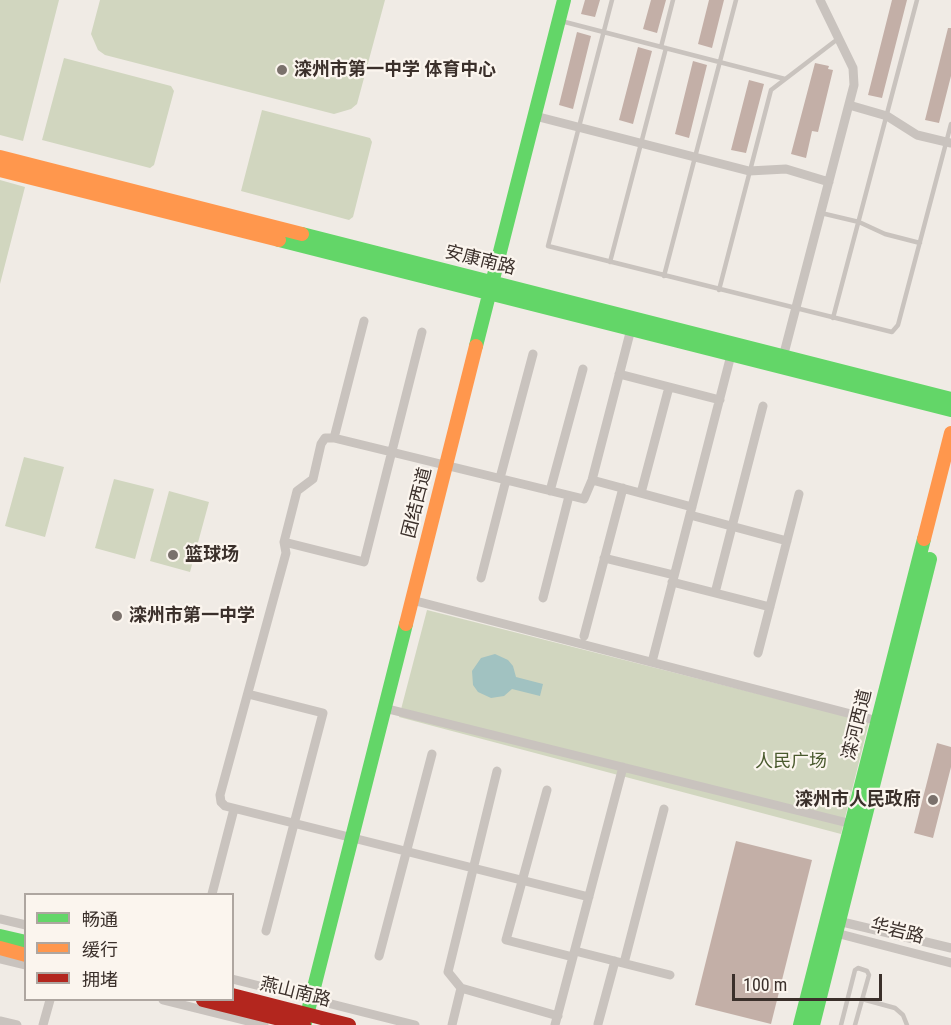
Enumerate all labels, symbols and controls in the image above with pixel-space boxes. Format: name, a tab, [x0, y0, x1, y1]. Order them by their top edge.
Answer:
place label: 滦州市第一中学 体育中心	[294, 59, 496, 81]
marker: 滦州市第一中学 体育中心	[275, 63, 289, 77]
street label: 安康南路	[442, 242, 518, 280]
street label: 团结西道	[399, 465, 437, 541]
place label: 篮球场	[185, 544, 239, 566]
marker: 篮球场	[166, 548, 180, 562]
place label: 滦州市第一中学	[129, 605, 255, 627]
marker: 滦州市第一中学	[110, 609, 124, 623]
street label: 滦河西道	[839, 687, 877, 763]
park label: 人民广场	[755, 751, 827, 773]
place label: 滦州市人民政府	[795, 789, 921, 811]
marker: 滦州市人民政府	[926, 793, 940, 807]
legend	[24, 893, 234, 1001]
text: 畅通	[82, 909, 118, 930]
street label: 华岩路	[868, 915, 926, 949]
text: 缓行	[82, 939, 118, 960]
scale bar	[735, 962, 885, 1000]
text: 拥堵	[82, 969, 118, 990]
street label: 燕山南路	[257, 974, 333, 1012]
text: 100 m	[743, 974, 787, 995]

